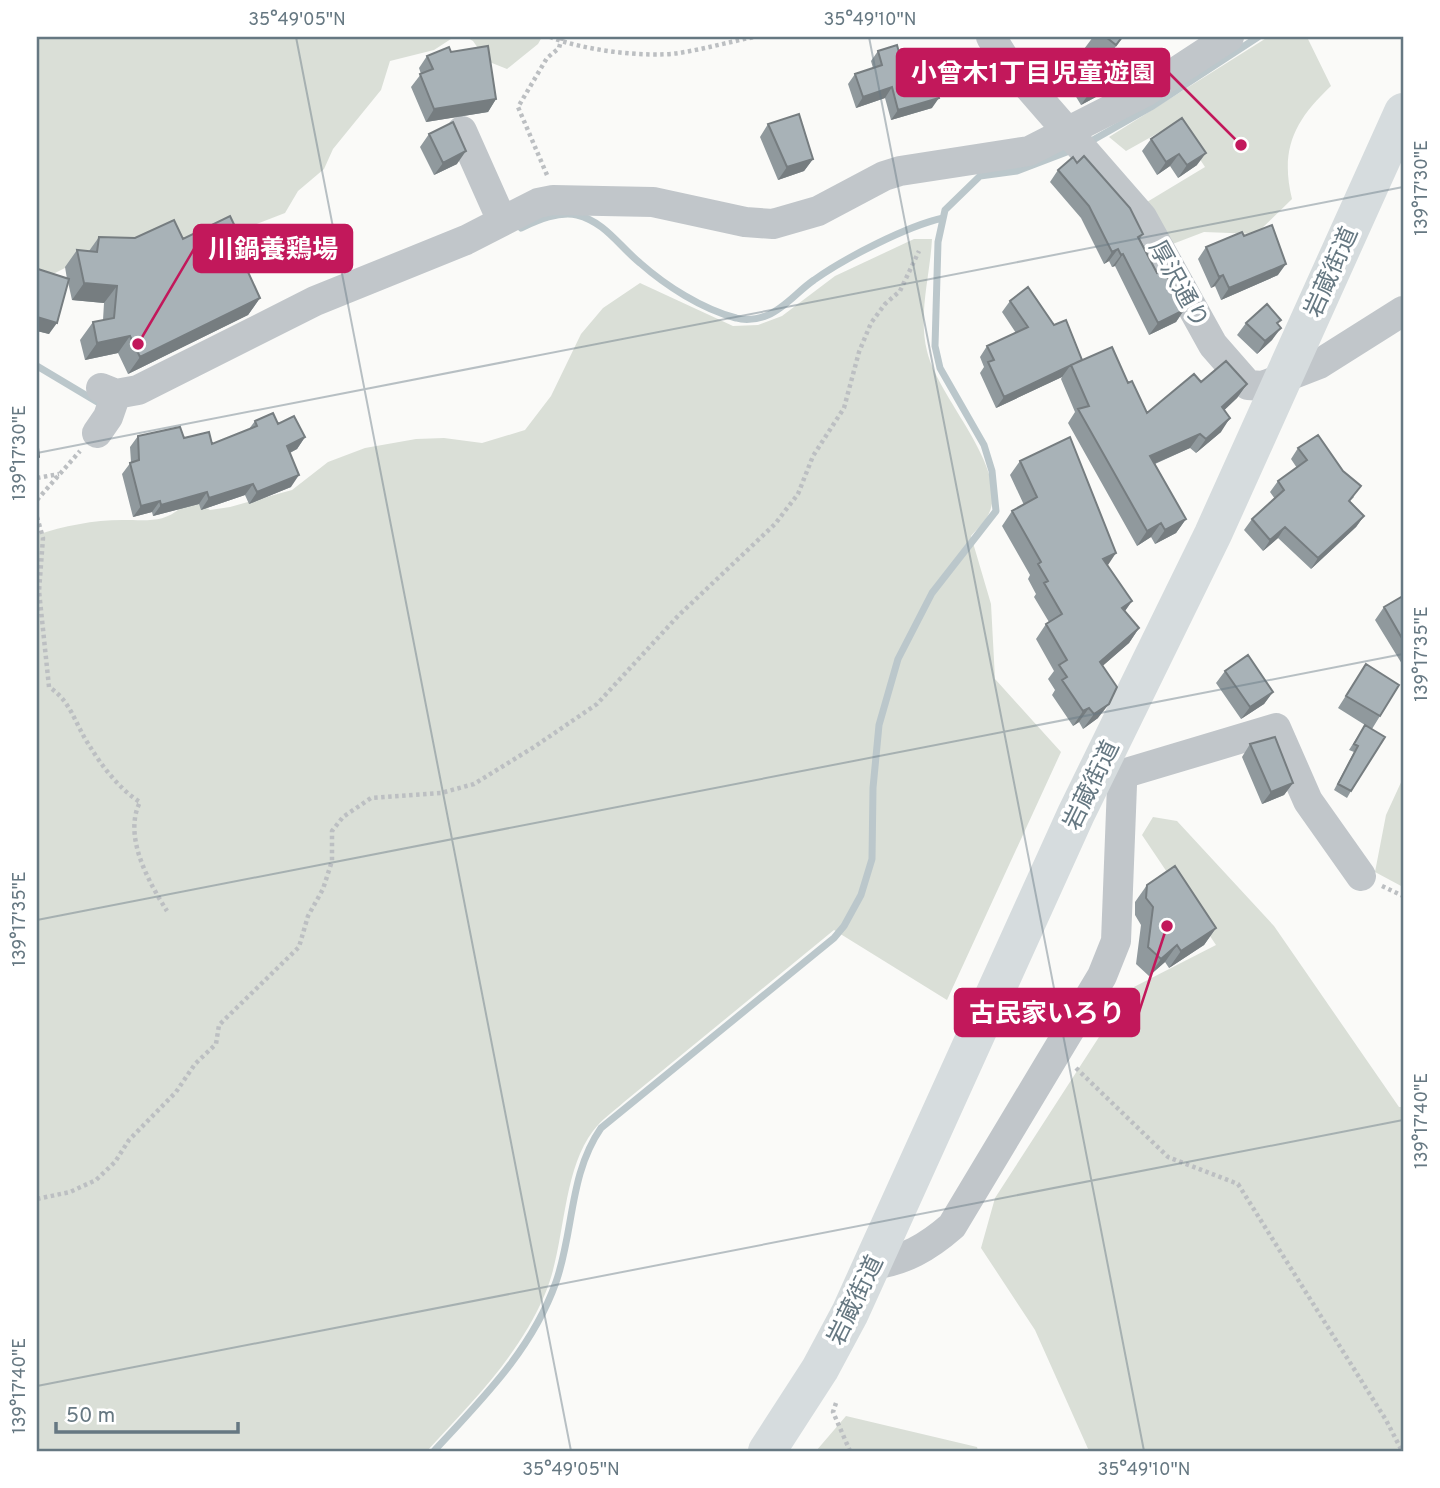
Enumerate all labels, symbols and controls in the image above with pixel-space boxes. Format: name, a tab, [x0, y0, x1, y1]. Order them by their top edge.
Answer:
text: 35°49'05"N	[248, 9, 346, 32]
text: 35°49'10"N	[823, 9, 917, 32]
callout: 小曾木1丁目児童遊園	[897, 49, 1169, 96]
text: 小曾木1丁目児童遊園	[911, 59, 1155, 92]
text: 139°17'30"E	[1411, 140, 1434, 236]
street label: 岩蔵街道	[1300, 223, 1366, 323]
callout: 川鍋養鶏場	[194, 225, 352, 272]
text: 川鍋養鶏場	[208, 235, 338, 268]
street label: 厚沢通り	[1141, 236, 1214, 334]
text: 139°17'30"E	[9, 405, 32, 501]
text: 139°17'35"E	[1411, 606, 1434, 702]
street label: 岩蔵街道	[1058, 736, 1127, 836]
text: 139°17'35"E	[9, 871, 32, 967]
callout: 古民家いろり	[955, 989, 1139, 1036]
text: 古民家いろり	[969, 999, 1125, 1032]
text: 139°17'40"E	[1411, 1073, 1434, 1169]
street label: 岩蔵街道	[822, 1251, 891, 1351]
text: 139°17'40"E	[9, 1338, 32, 1434]
scale bar	[56, 1390, 238, 1434]
text: 50 m	[66, 1403, 115, 1430]
text: 35°49'05"N	[522, 1459, 620, 1482]
text: 35°49'10"N	[1097, 1459, 1191, 1482]

